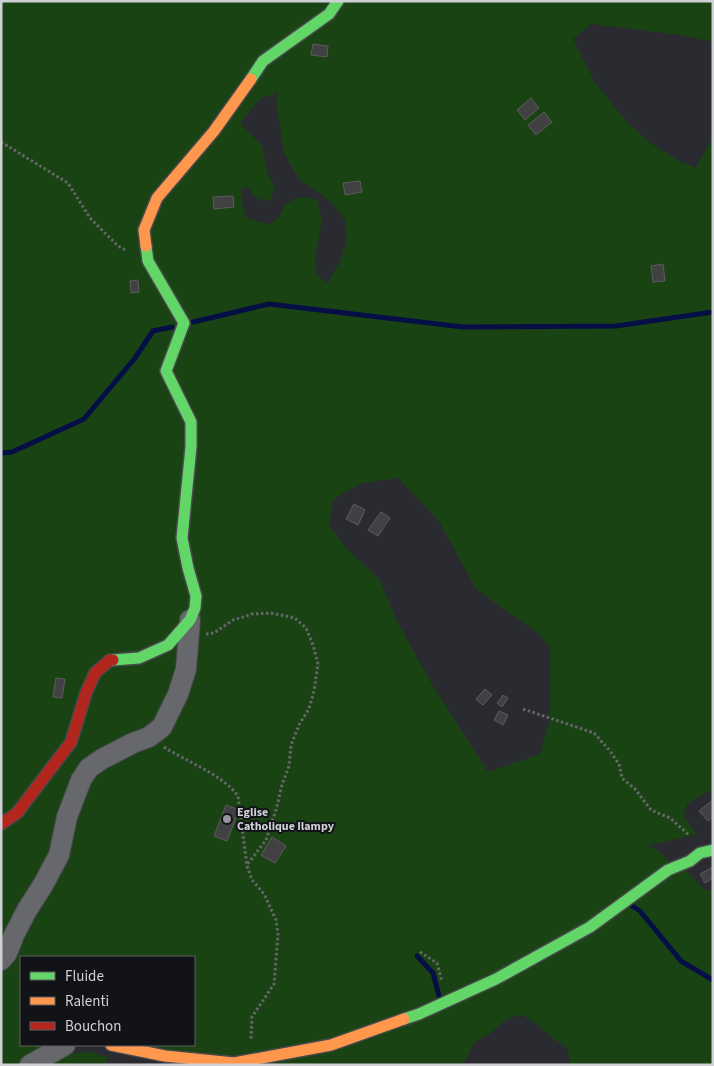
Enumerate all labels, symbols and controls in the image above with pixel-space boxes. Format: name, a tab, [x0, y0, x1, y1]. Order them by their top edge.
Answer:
place label: Eglise Catholique Ilampy	[237, 804, 335, 835]
marker: Eglise Catholique Ilampy	[221, 813, 233, 825]
legend	[20, 956, 195, 1046]
text: Fluide	[65, 966, 104, 987]
text: Ralenti	[65, 991, 109, 1012]
text: Bouchon	[65, 1016, 121, 1037]

